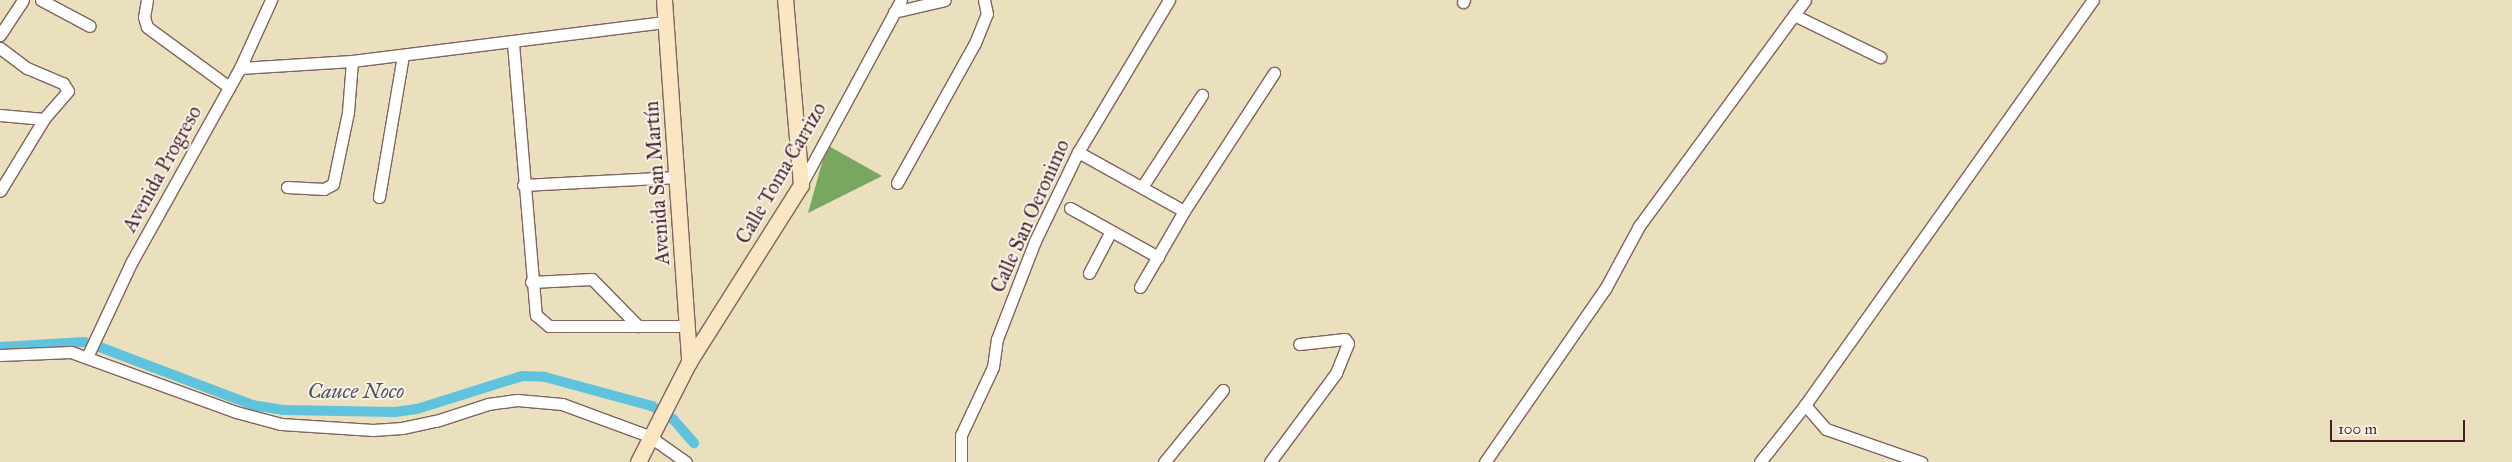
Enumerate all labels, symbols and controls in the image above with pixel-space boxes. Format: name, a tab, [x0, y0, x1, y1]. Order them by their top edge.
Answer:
street label: Calle Toma Carrizo	[731, 98, 831, 248]
street label: Avenida San Martín	[639, 100, 675, 266]
street label: Avenida Progreso	[117, 102, 207, 236]
street label: Calle San Oeronimo	[985, 136, 1075, 296]
water label: Cauce Noco	[308, 378, 404, 404]
scale bar	[2332, 410, 2467, 442]
text: 100 m	[2338, 420, 2377, 438]

